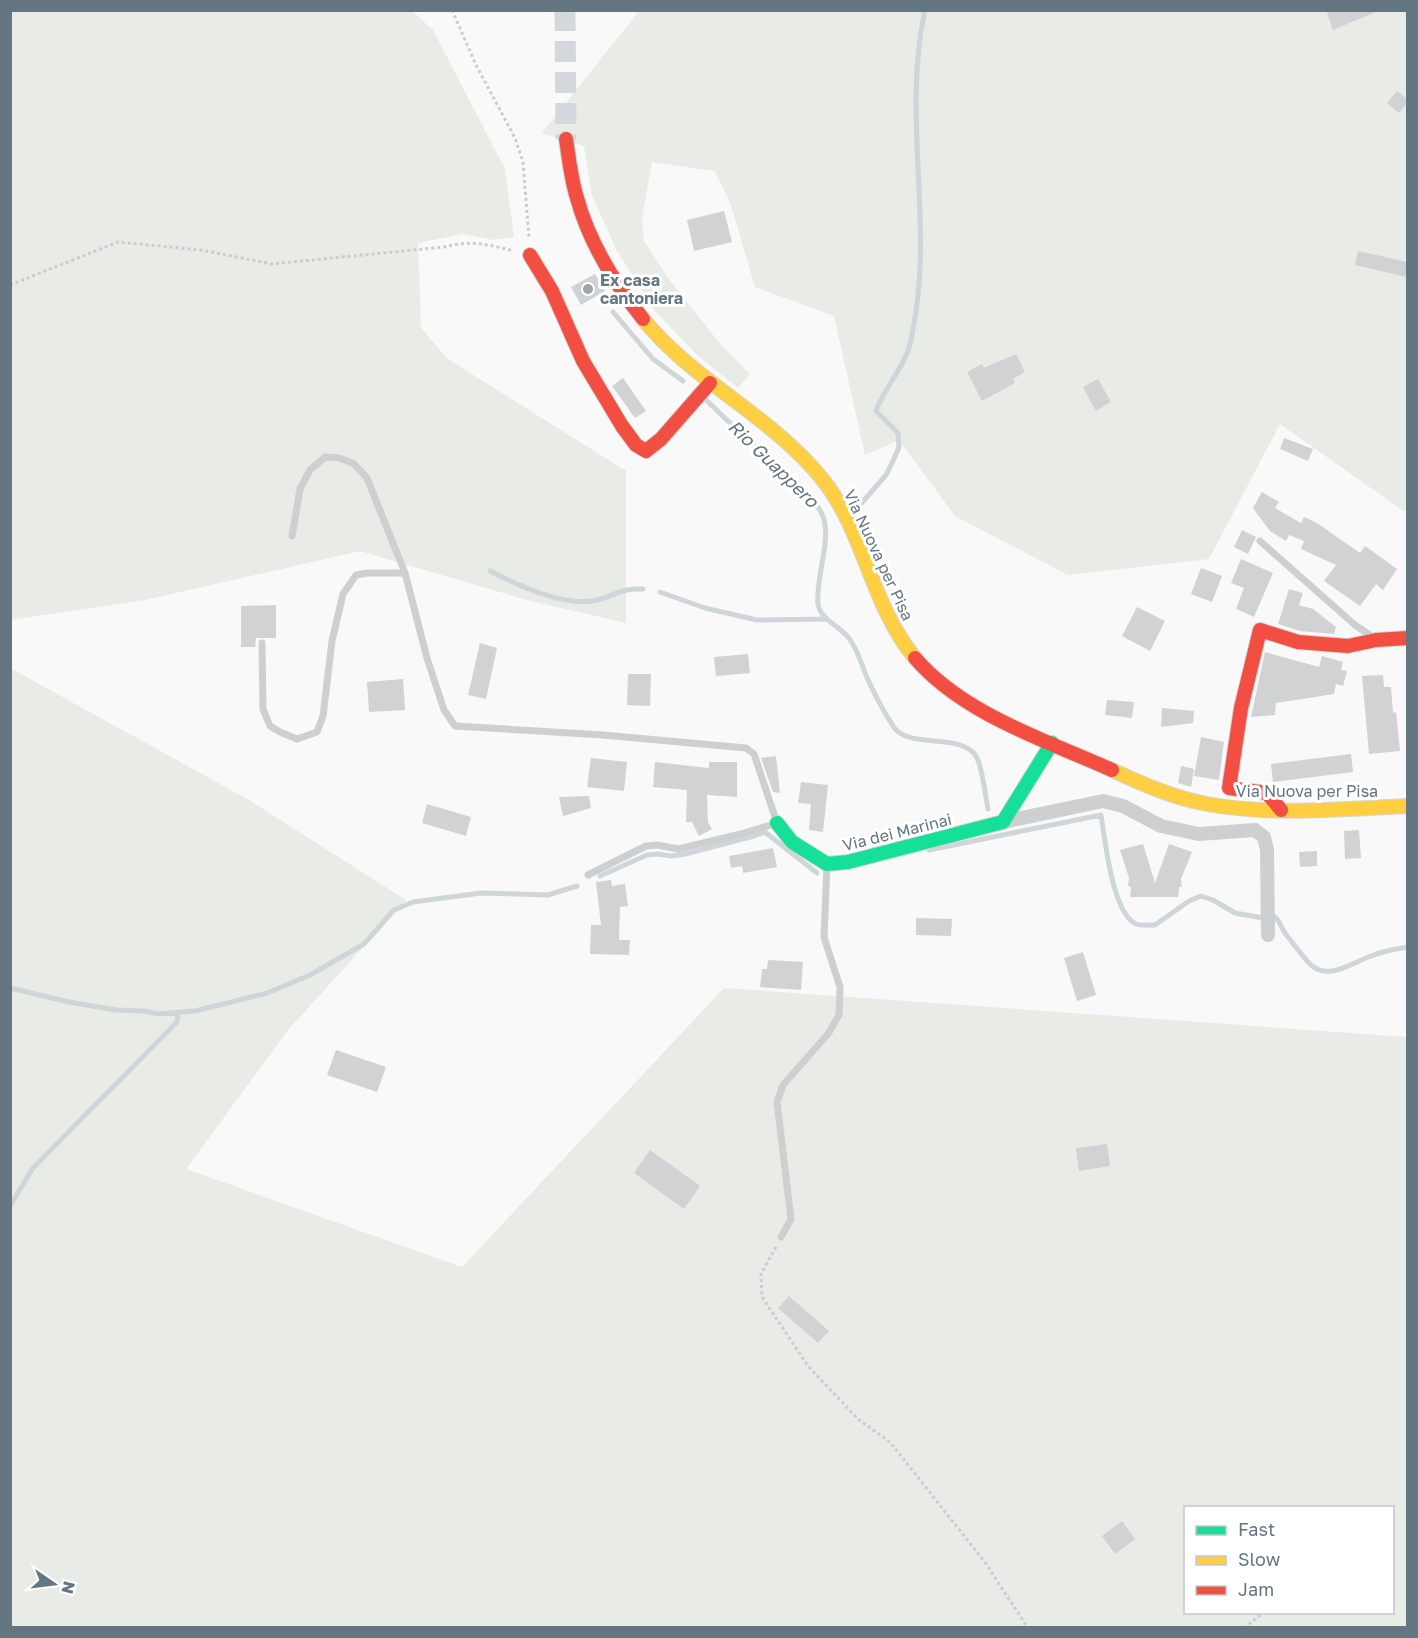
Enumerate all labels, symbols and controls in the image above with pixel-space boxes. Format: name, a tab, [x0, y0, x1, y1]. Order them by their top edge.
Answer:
place label: Ex casa cantoniera	[600, 270, 683, 308]
marker: Ex casa cantoniera	[581, 282, 595, 296]
water label: Rio Guappero	[724, 415, 824, 512]
street label: Via Nuova per Pisa	[840, 486, 918, 624]
street label: Via Nuova per Pisa	[1236, 781, 1378, 801]
street label: Via dei Marinai	[840, 809, 954, 855]
legend	[1184, 1506, 1394, 1614]
text: Fast	[1238, 1518, 1275, 1540]
text: Slow	[1238, 1548, 1281, 1570]
north arrow	[24, 1554, 84, 1614]
text: Jam	[1238, 1578, 1274, 1600]
text: N	[57, 1579, 80, 1596]

